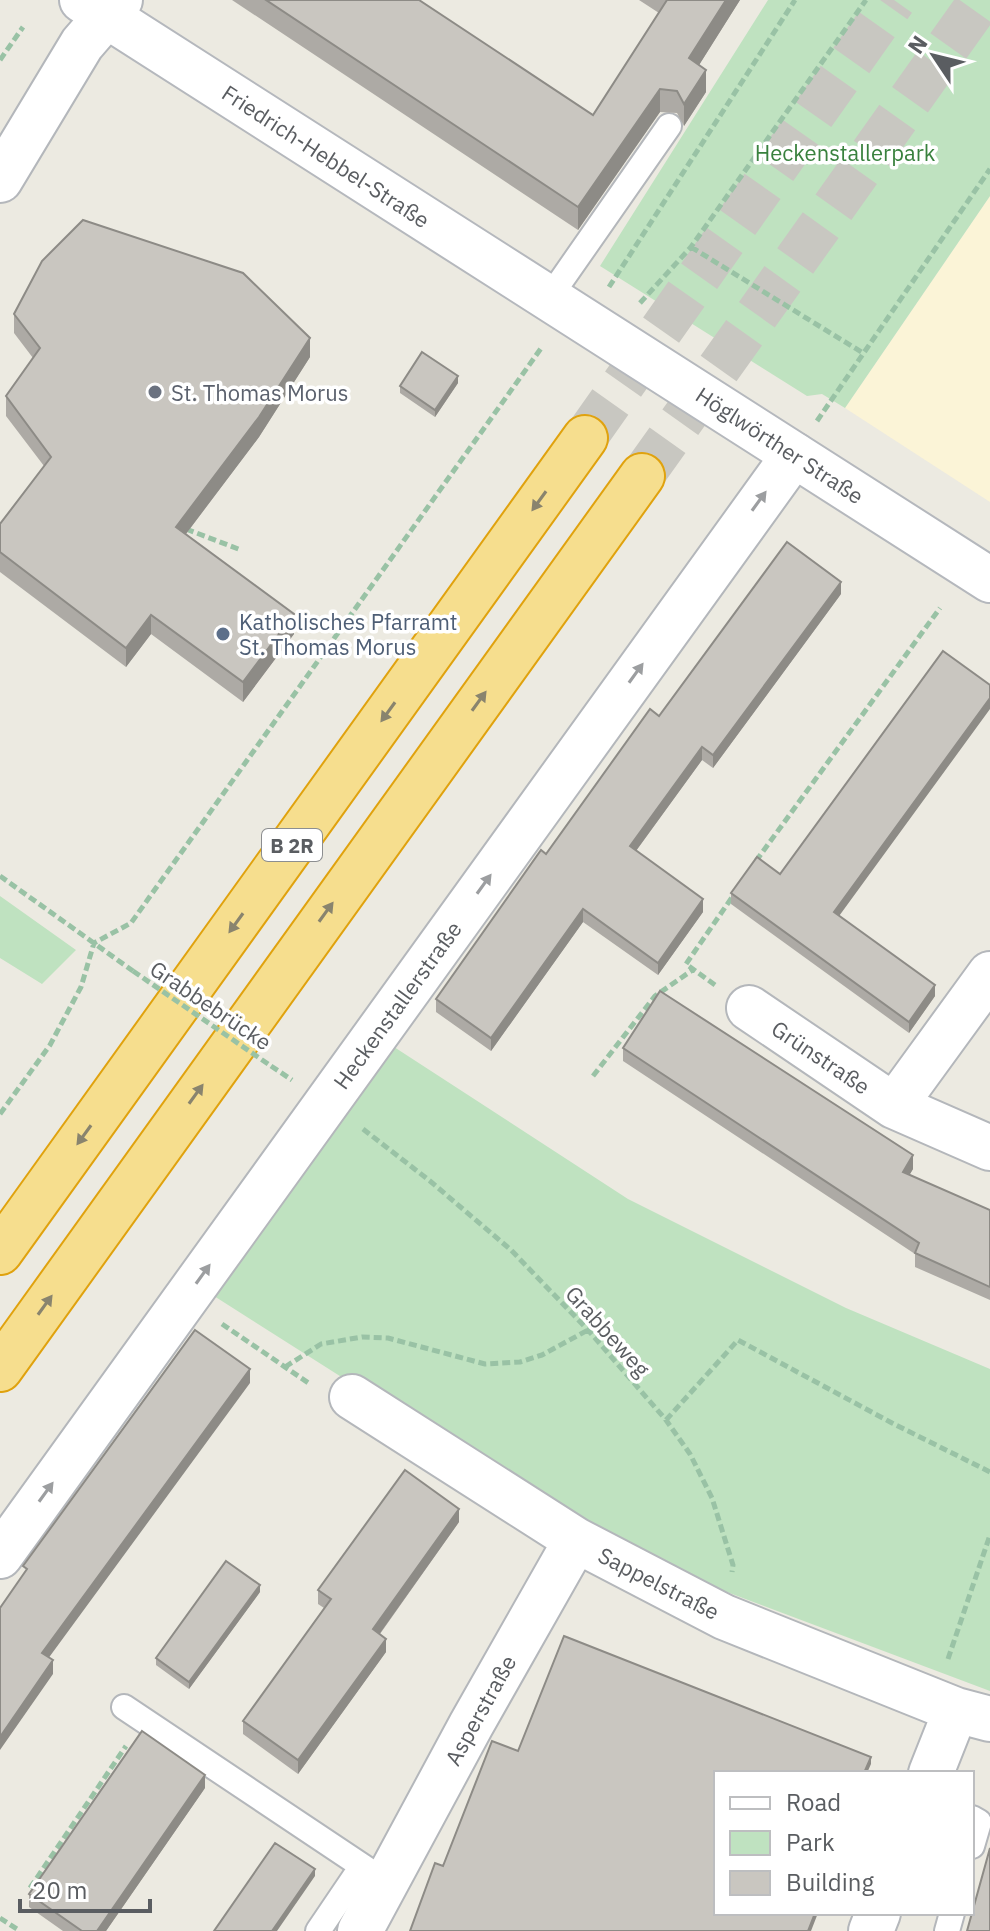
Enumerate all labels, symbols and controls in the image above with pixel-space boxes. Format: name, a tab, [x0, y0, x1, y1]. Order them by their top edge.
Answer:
north arrow	[894, 16, 974, 96]
text: N	[901, 29, 934, 59]
street label: Friedrich-Hebbel-Straße	[217, 78, 435, 234]
park label: Heckenstallerpark	[755, 138, 936, 167]
place label: St. Thomas Morus	[171, 378, 348, 407]
street label: Höglwörther Straße	[691, 380, 869, 510]
marker: St. Thomas Morus	[146, 383, 164, 401]
one-way arrow	[531, 490, 547, 512]
one-way arrow	[751, 490, 766, 511]
place label: Katholisches Pfarramt St. Thomas Morus	[239, 607, 458, 661]
marker: Katholisches Pfarramt St. Thomas Morus	[214, 625, 232, 643]
one-way arrow	[628, 662, 644, 684]
one-way arrow	[471, 691, 486, 712]
one-way arrow	[380, 702, 396, 723]
road number: B 2R	[262, 829, 322, 861]
one-way arrow	[476, 873, 492, 895]
one-way arrow	[318, 902, 334, 922]
one-way arrow	[229, 913, 244, 934]
street label: Heckenstallerstraße	[326, 915, 468, 1095]
street label: Grabbebrücke	[145, 954, 277, 1056]
street label: Grünstraße	[766, 1014, 876, 1100]
one-way arrow	[188, 1083, 203, 1104]
one-way arrow	[77, 1124, 92, 1145]
one-way arrow	[195, 1263, 210, 1284]
street label: Grabbeweg	[559, 1279, 657, 1383]
one-way arrow	[37, 1295, 52, 1316]
one-way arrow	[38, 1482, 53, 1503]
street label: Sappelstraße	[593, 1540, 725, 1626]
street label: Asperstraße	[438, 1650, 522, 1770]
legend	[714, 1771, 974, 1915]
text: Road	[786, 1786, 841, 1818]
text: Park	[786, 1826, 835, 1858]
scale bar	[20, 1863, 150, 1913]
text: Building	[786, 1866, 874, 1898]
text: 20 m	[32, 1874, 87, 1906]

